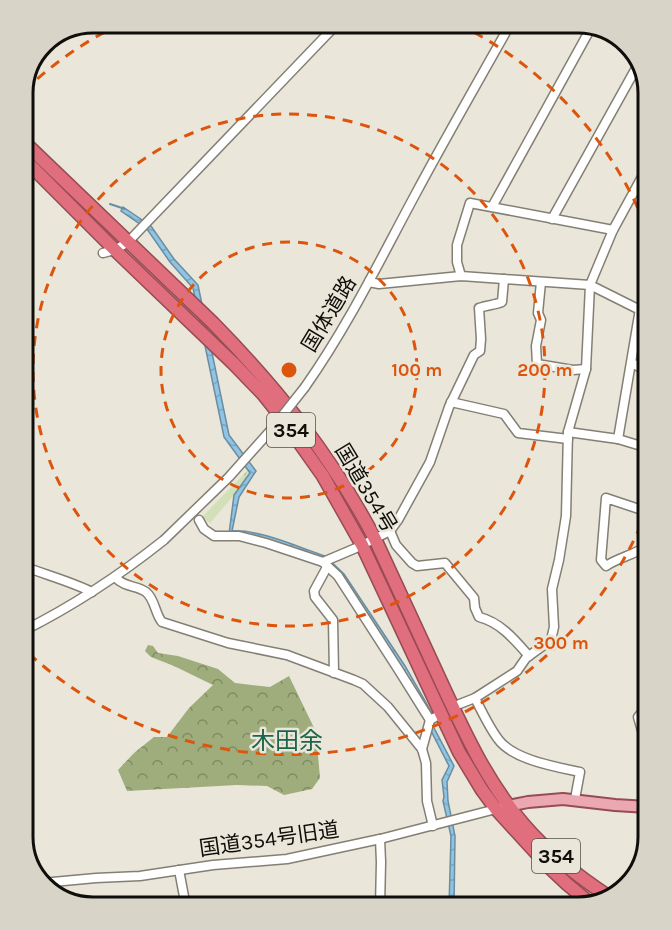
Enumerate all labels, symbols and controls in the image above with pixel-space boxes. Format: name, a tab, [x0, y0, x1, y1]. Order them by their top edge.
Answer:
street label: 国体道路	[297, 272, 361, 356]
text: 100 m	[392, 359, 442, 381]
text: 200 m	[517, 359, 573, 381]
centre of rings	[279, 360, 299, 380]
road number: 354	[267, 413, 315, 447]
street label: 国道354号	[330, 439, 402, 537]
text: 300 m	[533, 632, 589, 654]
district label: 木田余	[251, 727, 323, 755]
street label: 国道354号旧道	[198, 817, 340, 861]
road number: 354	[532, 839, 580, 873]

